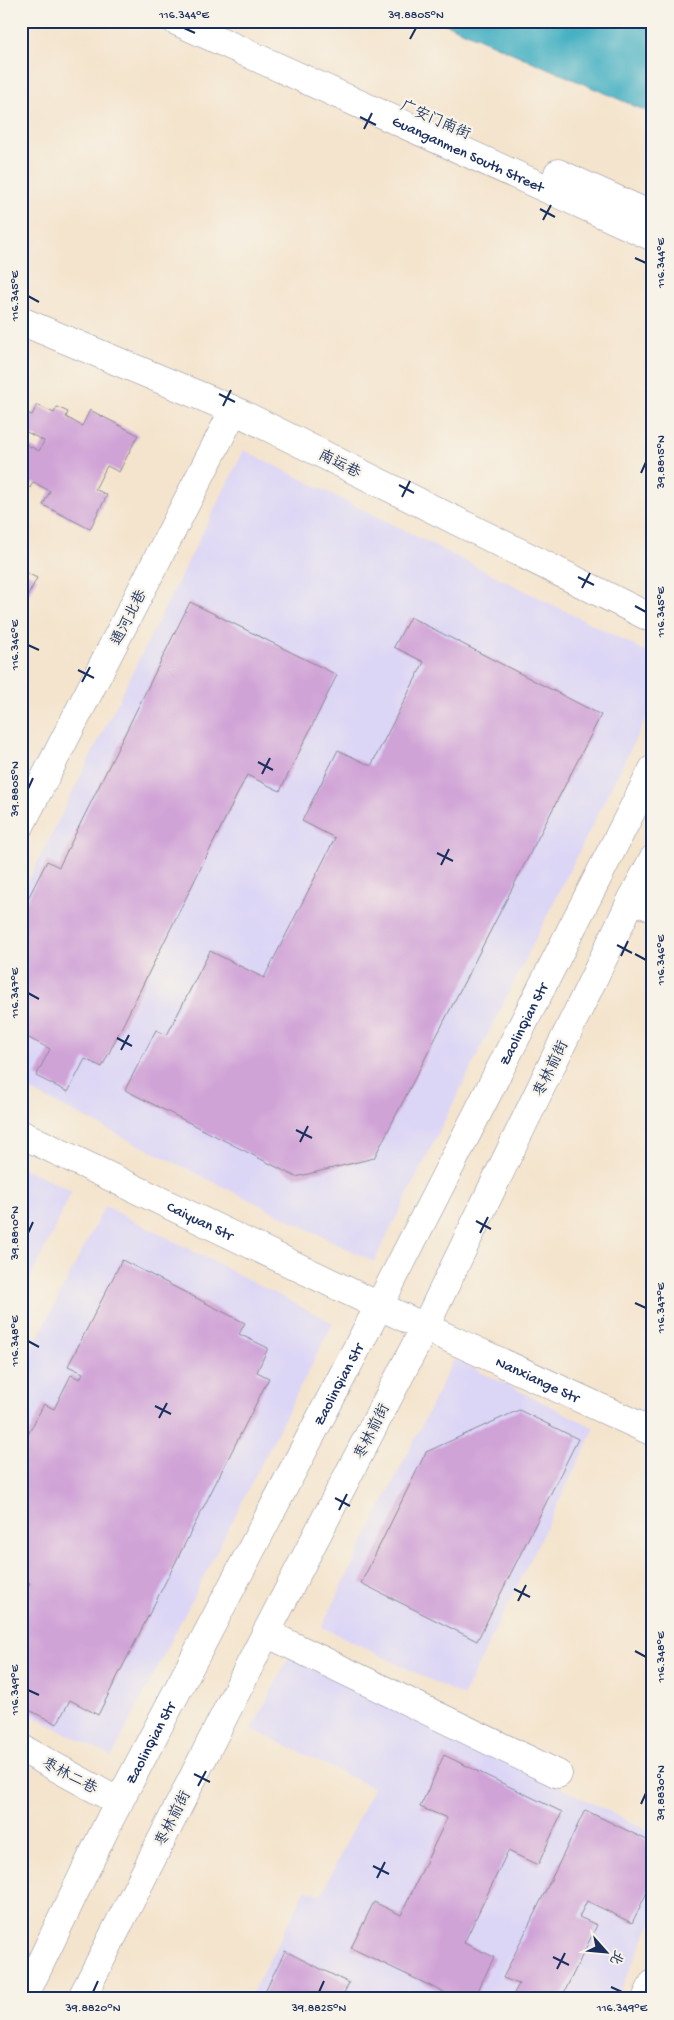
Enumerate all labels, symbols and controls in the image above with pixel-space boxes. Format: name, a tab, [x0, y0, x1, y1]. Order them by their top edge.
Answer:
text: 116.344°E	[158, 9, 210, 23]
text: 39.8805°N	[387, 9, 444, 23]
street label: 广安门南街	[397, 96, 474, 144]
street label: Guanganmen South Street	[389, 113, 548, 198]
text: 116.344°E	[655, 237, 669, 289]
text: 116.345°E	[9, 270, 23, 322]
text: 39.8815°N	[655, 435, 669, 490]
street label: 南运巷	[315, 446, 364, 483]
text: 116.345°E	[655, 586, 669, 638]
street label: 通河北巷	[108, 587, 151, 649]
text: 116.346°E	[9, 619, 23, 671]
text: 39.8805°N	[9, 761, 23, 818]
text: 116.346°E	[655, 934, 669, 986]
text: 116.347°E	[9, 967, 23, 1019]
street label: ZaolinQian Str	[496, 979, 554, 1069]
street label: 枣林前街	[531, 1038, 573, 1100]
street label: Caiyuan Str	[163, 1198, 237, 1246]
text: 39.8810°N	[9, 1206, 23, 1261]
text: 116.347°E	[655, 1282, 669, 1334]
text: 116.348°E	[9, 1315, 23, 1367]
street label: ZaolinQian Str	[311, 1339, 370, 1429]
street label: Nanxiange Str	[492, 1354, 583, 1409]
street label: 枣林前街	[351, 1401, 394, 1463]
text: 116.348°E	[655, 1631, 669, 1683]
text: 116.349°E	[9, 1664, 23, 1716]
street label: ZaolinQian Str	[123, 1698, 181, 1788]
street label: 枣林二巷	[38, 1755, 100, 1799]
text: 39.8830°N	[655, 1765, 669, 1822]
street label: 枣林前街	[152, 1788, 195, 1850]
north arrow	[582, 1928, 632, 1978]
text: 北	[605, 1947, 626, 1967]
text: 39.8820°N	[64, 2002, 121, 2016]
text: 39.8825°N	[291, 2002, 346, 2016]
text: 116.349°E	[596, 2002, 648, 2016]

